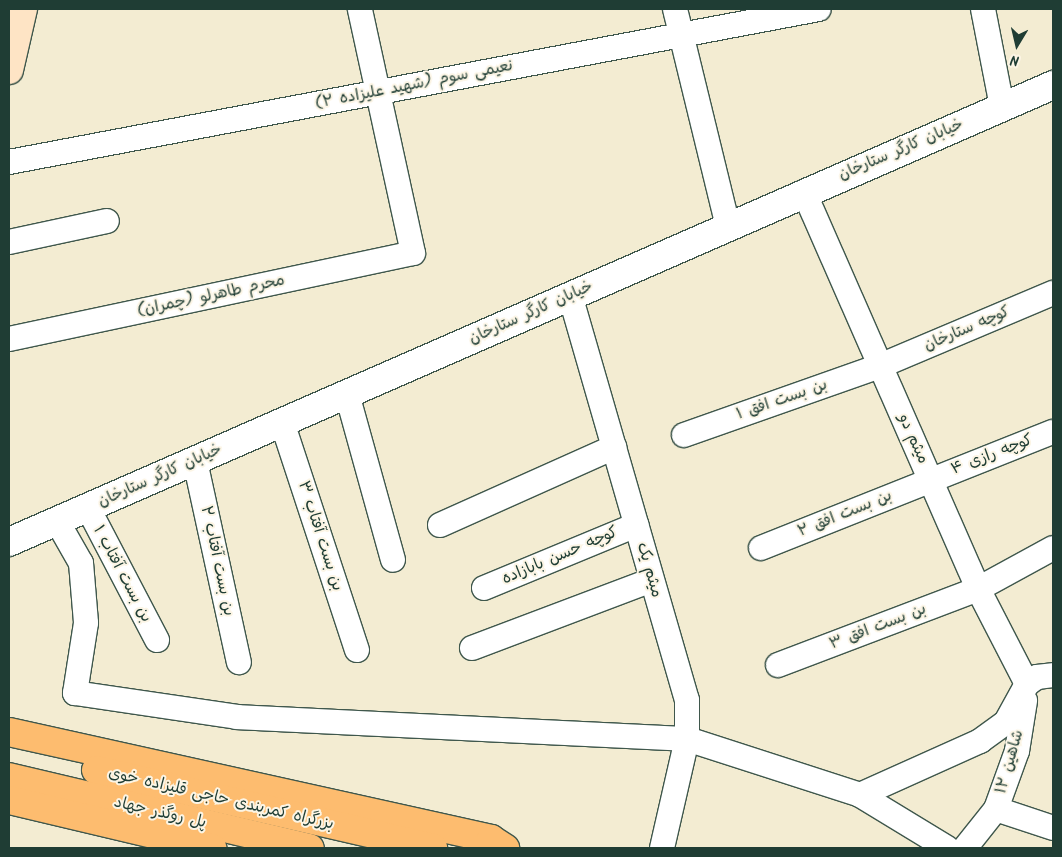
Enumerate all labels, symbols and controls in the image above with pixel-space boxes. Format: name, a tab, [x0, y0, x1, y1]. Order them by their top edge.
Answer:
north arrow	[992, 20, 1042, 70]
text: N	[1009, 48, 1021, 71]
street label: نعیمی سوم (شهید علیزاده ۲)	[313, 56, 515, 114]
street label: خیابان کارگر ستارخان	[836, 115, 966, 185]
street label: محرم طاهرلو (چمران)	[135, 271, 287, 321]
street label: خیابان کارگر ستارخان	[466, 277, 596, 349]
street label: کوچه ستارخان	[921, 302, 1013, 356]
street label: بن بست افق ۱	[734, 375, 830, 425]
street label: میثم دو	[894, 411, 932, 467]
street label: کوچه رازی ۴	[949, 431, 1035, 479]
street label: خیابان کارگر ستارخان	[95, 440, 225, 512]
street label: بن بست آفتاب ۳	[293, 479, 347, 593]
street label: بن بست افق ۲	[795, 486, 895, 542]
street label: بن بست آفتاب ۲	[196, 504, 238, 618]
street label: بن بست آفتاب ۱	[88, 522, 156, 626]
street label: کوچه حسن بابازاده	[499, 523, 621, 589]
street label: میثم یک	[632, 540, 666, 600]
street label: بن بست افق ۳	[827, 600, 929, 654]
street label: شاهین ۱۲	[992, 728, 1028, 796]
street label: بزرگراه کمربندی حاجی قلیزاده خوی	[106, 764, 336, 834]
street label: پل روگذر جهاد	[112, 793, 208, 833]

